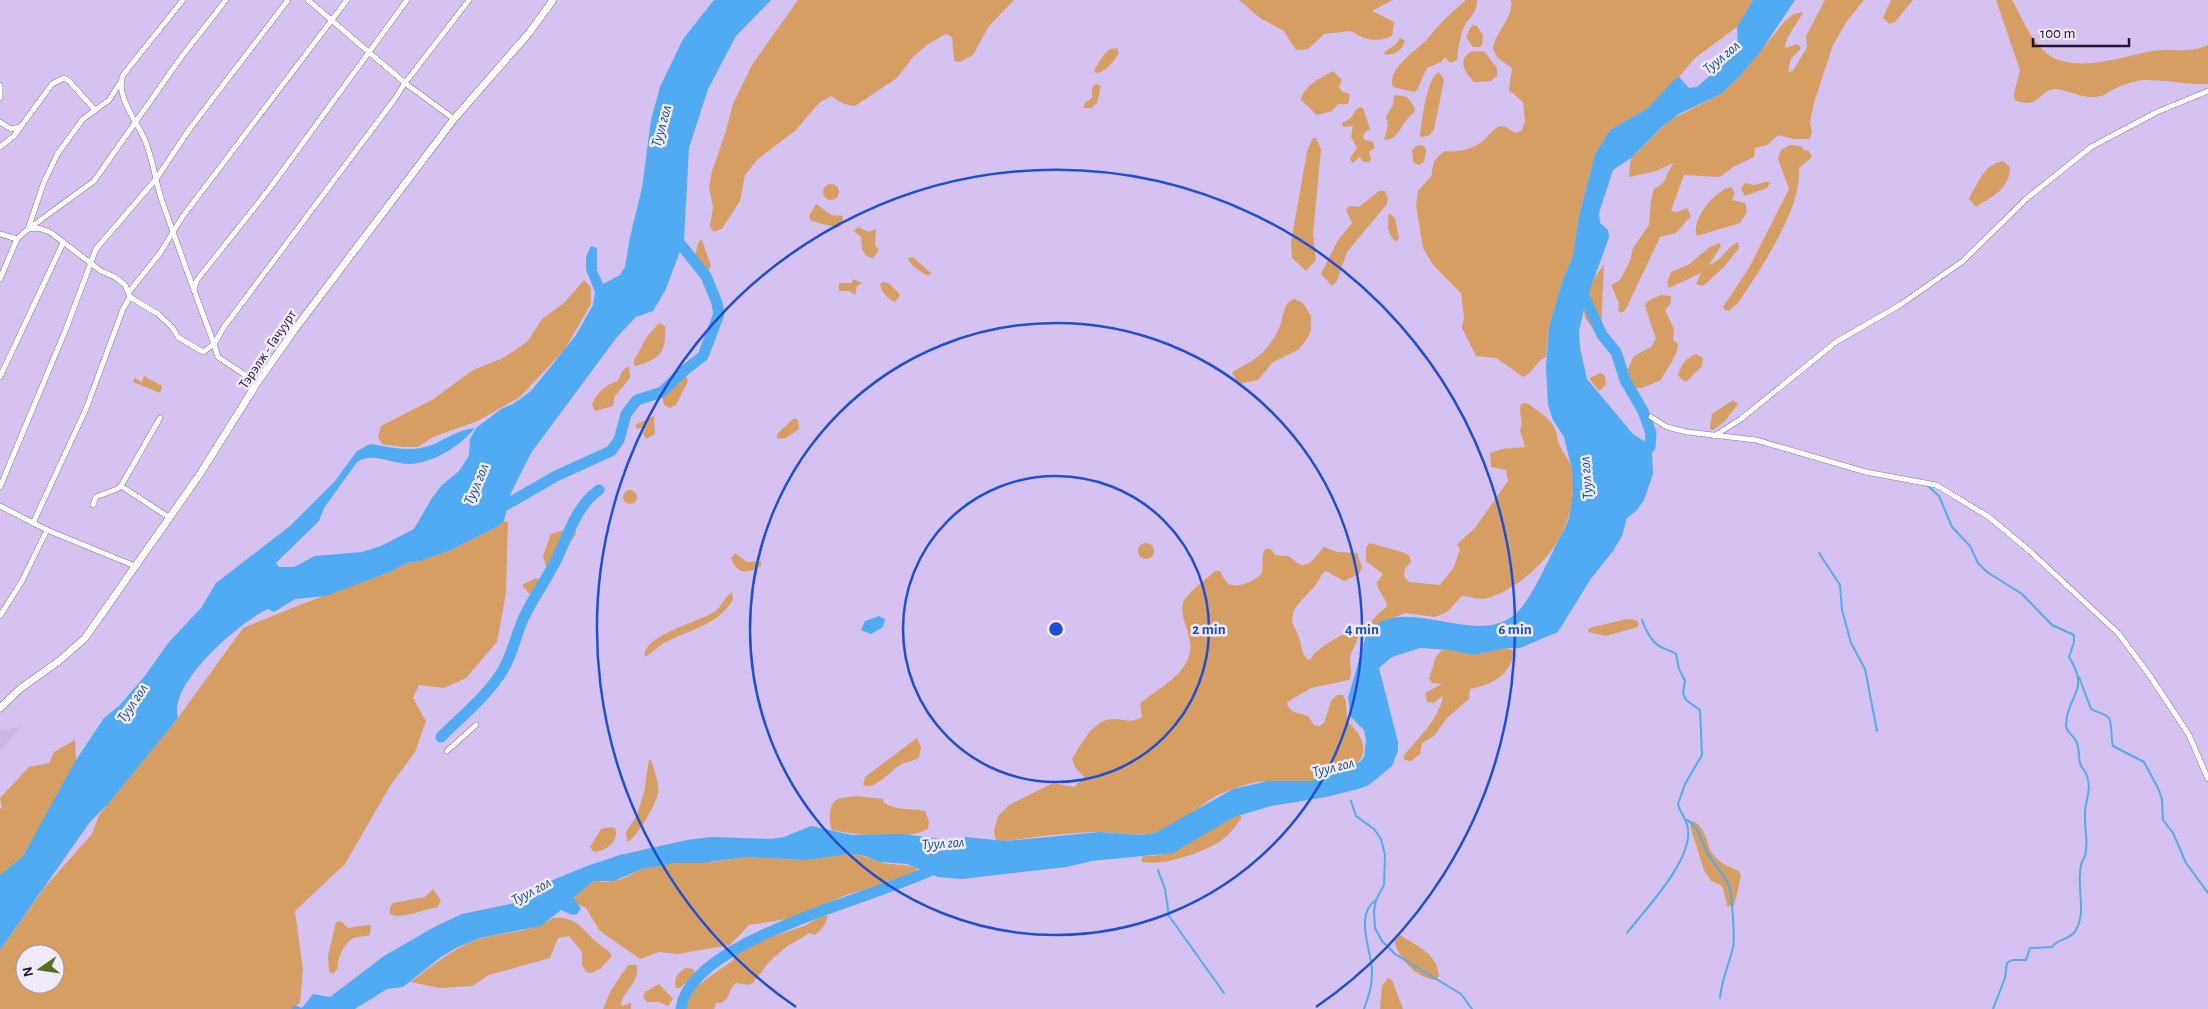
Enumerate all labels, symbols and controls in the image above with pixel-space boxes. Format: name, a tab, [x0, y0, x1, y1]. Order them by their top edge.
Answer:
scale bar	[2033, 15, 2129, 47]
text: 100 m	[2040, 26, 2075, 41]
water label: Туул гол	[1700, 38, 1743, 77]
water label: Туул гол	[649, 104, 674, 149]
street label: Тэрэлж - Гачуурт	[237, 307, 300, 391]
water label: Туул гол	[1577, 456, 1596, 500]
water label: Туул гол	[461, 462, 492, 507]
centre of rings	[1047, 620, 1065, 638]
text: 2 min	[1192, 622, 1226, 637]
text: 4 min	[1345, 622, 1379, 637]
text: 6 min	[1498, 622, 1532, 637]
water label: Туул гол	[114, 681, 151, 725]
water label: Туул гол	[1311, 755, 1356, 780]
water label: Туул гол	[921, 835, 965, 852]
water label: Туул гол	[509, 875, 554, 908]
north arrow	[15, 944, 65, 994]
text: N	[20, 965, 36, 978]

